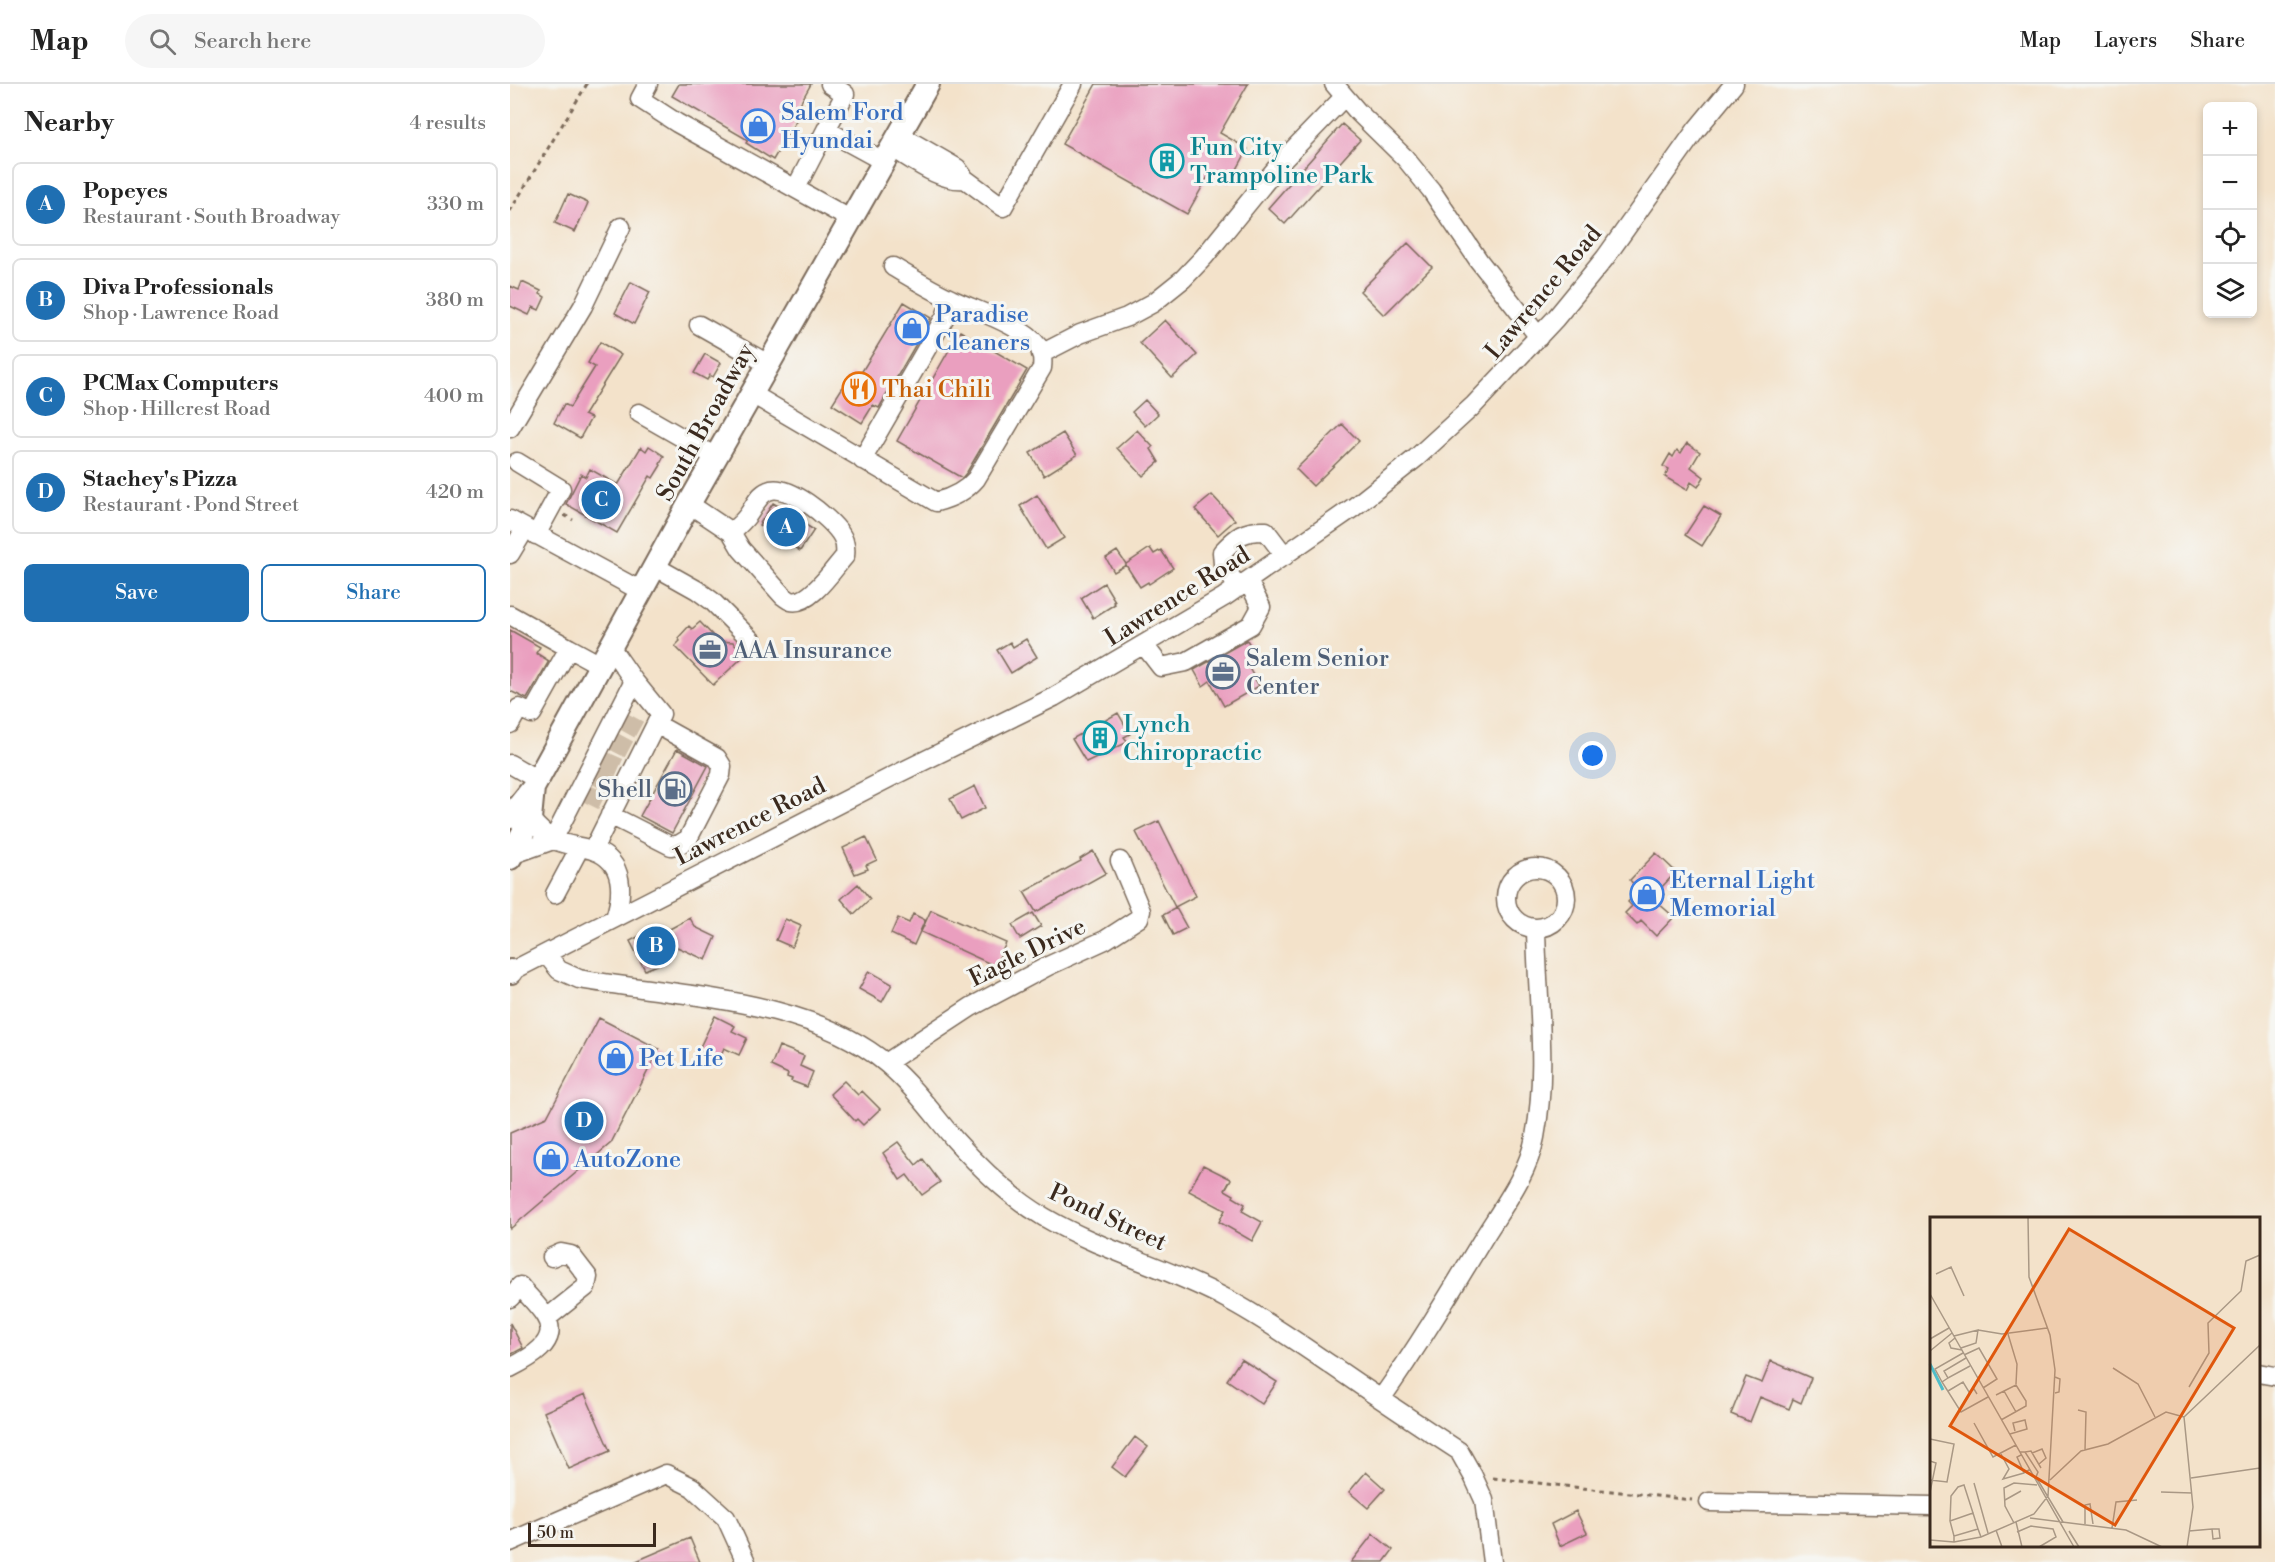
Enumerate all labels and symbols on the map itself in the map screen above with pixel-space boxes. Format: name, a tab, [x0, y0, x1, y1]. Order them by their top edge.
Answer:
place label: Salem Ford Hyundai	[781, 98, 904, 156]
shop icon: Salem Ford Hyundai	[740, 108, 776, 144]
place label: Fun City Trampoline Park	[1190, 133, 1374, 191]
building icon: Fun City Trampoline Park	[1149, 143, 1185, 179]
street label: Lawrence Road	[1479, 219, 1609, 366]
place label: Paradise Cleaners	[935, 300, 1030, 358]
shop icon: Paradise Cleaners	[894, 310, 930, 346]
street label: South Broadway	[650, 338, 762, 507]
restaurant icon: Thai Chili	[841, 371, 877, 407]
place label: Thai Chili	[882, 375, 992, 405]
pin: C	[582, 478, 620, 522]
pin: A	[766, 504, 806, 550]
street label: Lawrence Road	[1099, 540, 1256, 654]
office icon: AAA Insurance	[692, 632, 728, 668]
place label: AAA Insurance	[732, 636, 892, 666]
place label: Salem Senior Center	[1246, 644, 1389, 702]
office icon: Salem Senior Center	[1205, 654, 1241, 690]
place label: Lynch Chiropractic	[1123, 710, 1262, 768]
building icon: Lynch Chiropractic	[1082, 720, 1118, 756]
your location	[1578, 741, 1607, 770]
fuel station icon: Shell	[657, 771, 693, 807]
street label: Lawrence Road	[670, 771, 831, 873]
place label: Shell	[598, 775, 652, 805]
place label: Eternal Light Memorial	[1670, 866, 1816, 924]
shop icon: Eternal Light Memorial	[1629, 876, 1665, 912]
street label: Eagle Drive	[964, 912, 1091, 994]
pin: B	[636, 924, 676, 968]
shop icon: Pet Life	[598, 1040, 634, 1076]
place label: Pet Life	[639, 1044, 724, 1074]
pin: D	[564, 1098, 604, 1144]
shop icon: AutoZone	[533, 1141, 569, 1177]
place label: AutoZone	[573, 1145, 681, 1175]
street label: Pond Street	[1044, 1178, 1172, 1258]
inset map	[1930, 1217, 2260, 1547]
scale bar	[528, 1520, 656, 1548]

